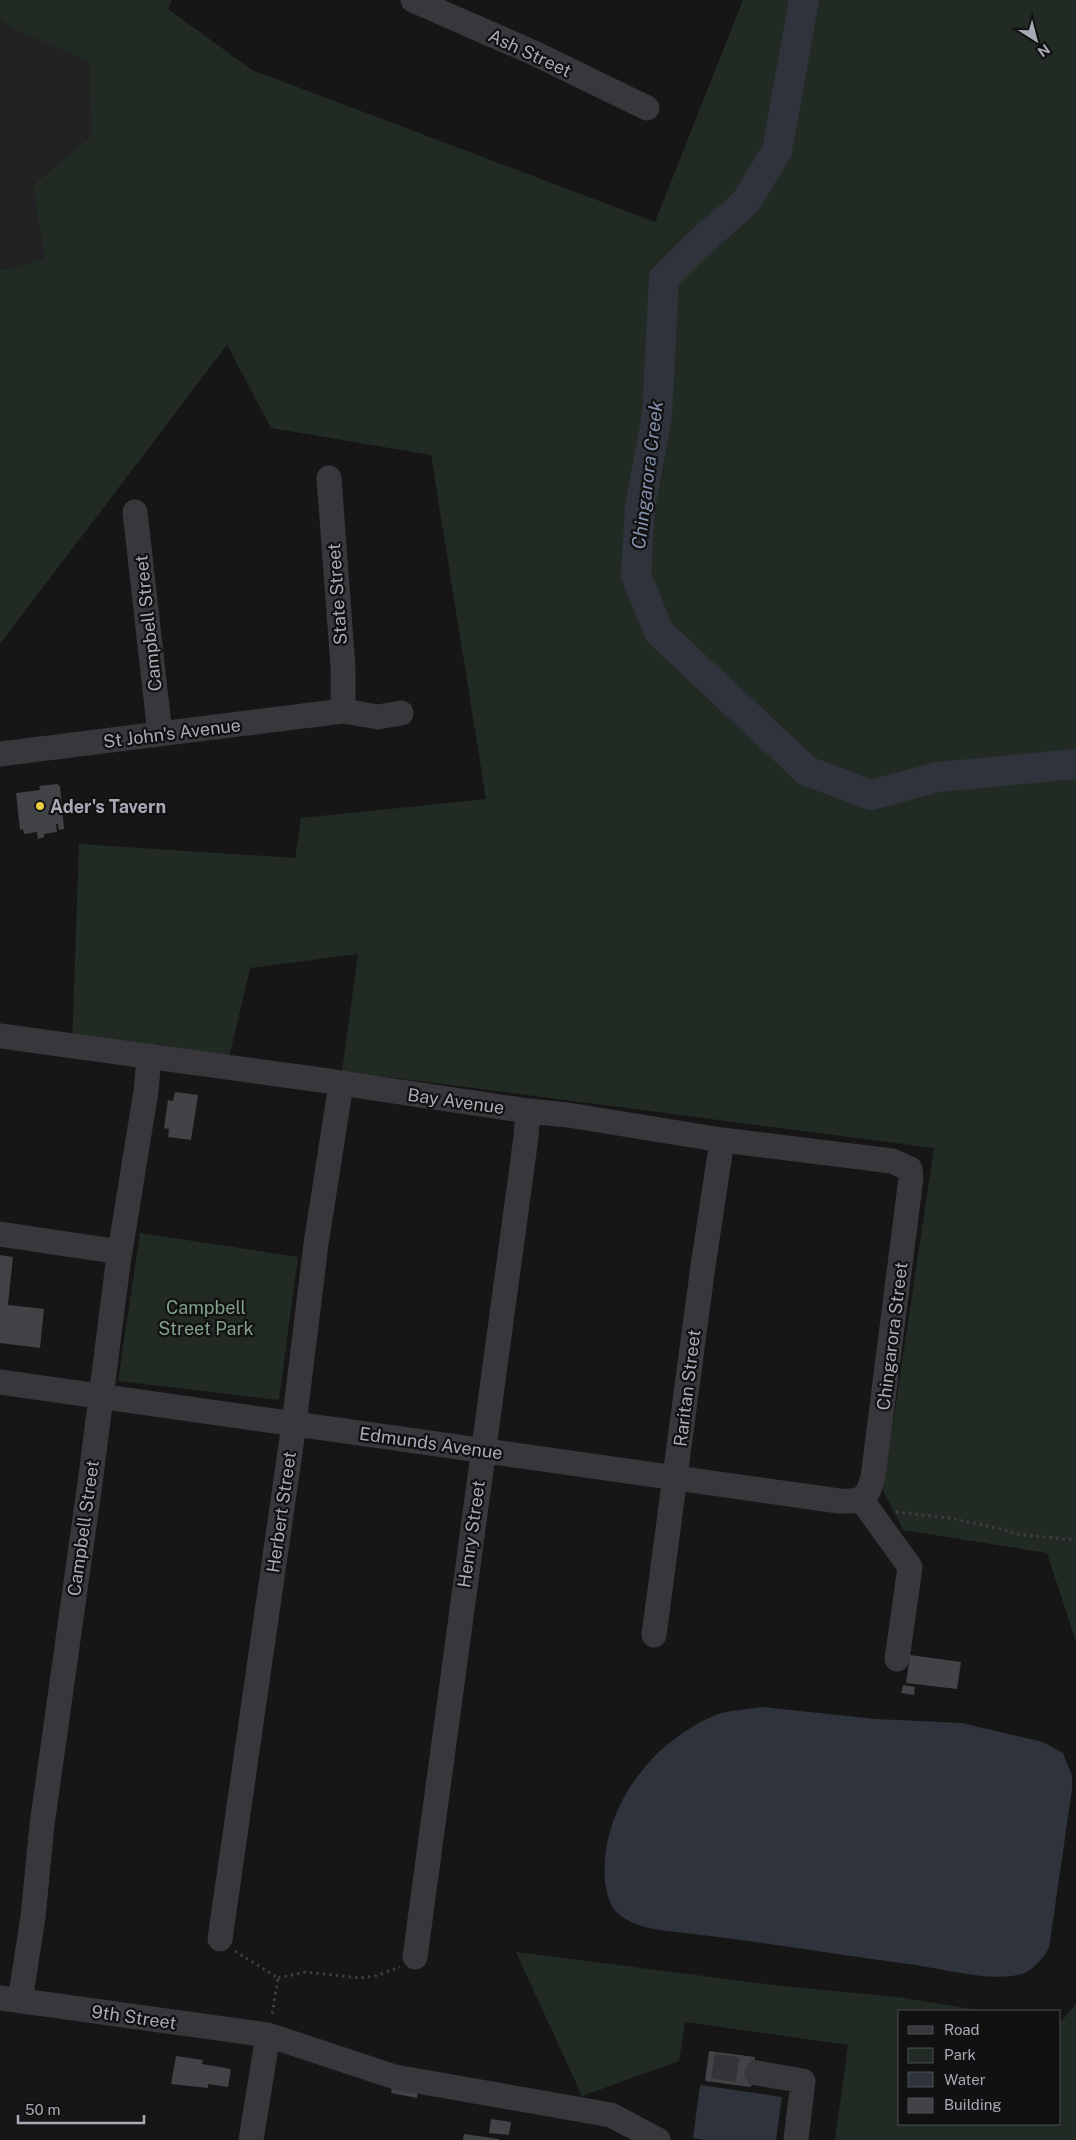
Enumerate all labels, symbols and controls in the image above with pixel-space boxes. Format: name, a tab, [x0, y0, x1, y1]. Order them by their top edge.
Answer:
north arrow	[1011, 15, 1061, 65]
street label: Ash Street	[485, 25, 575, 81]
text: N	[1035, 41, 1053, 60]
water label: Chingarora Creek	[627, 399, 667, 550]
street label: State Street	[323, 542, 351, 646]
street label: Campbell Street	[130, 554, 166, 692]
street label: St John's Avenue	[102, 714, 242, 752]
place label: Ader's Tavern	[50, 796, 166, 817]
marker: Ader's Tavern	[34, 800, 46, 812]
street label: Bay Avenue	[406, 1084, 506, 1118]
street label: Chingarora Street	[872, 1261, 912, 1411]
park label: Campbell Street Park	[158, 1297, 254, 1339]
street label: Raritan Street	[669, 1328, 705, 1448]
street label: Edmunds Avenue	[358, 1423, 504, 1463]
street label: Herbert Street	[262, 1450, 300, 1574]
street label: Campbell Street	[63, 1459, 103, 1597]
street label: Henry Street	[453, 1479, 489, 1589]
street label: 9th Street	[90, 2001, 178, 2033]
legend	[898, 2010, 1061, 2125]
text: Road	[944, 2021, 980, 2038]
text: Park	[944, 2046, 976, 2063]
text: Water	[944, 2071, 986, 2088]
scale bar	[18, 2092, 144, 2124]
text: Building	[944, 2096, 1002, 2113]
text: 50 m	[25, 2101, 60, 2118]

